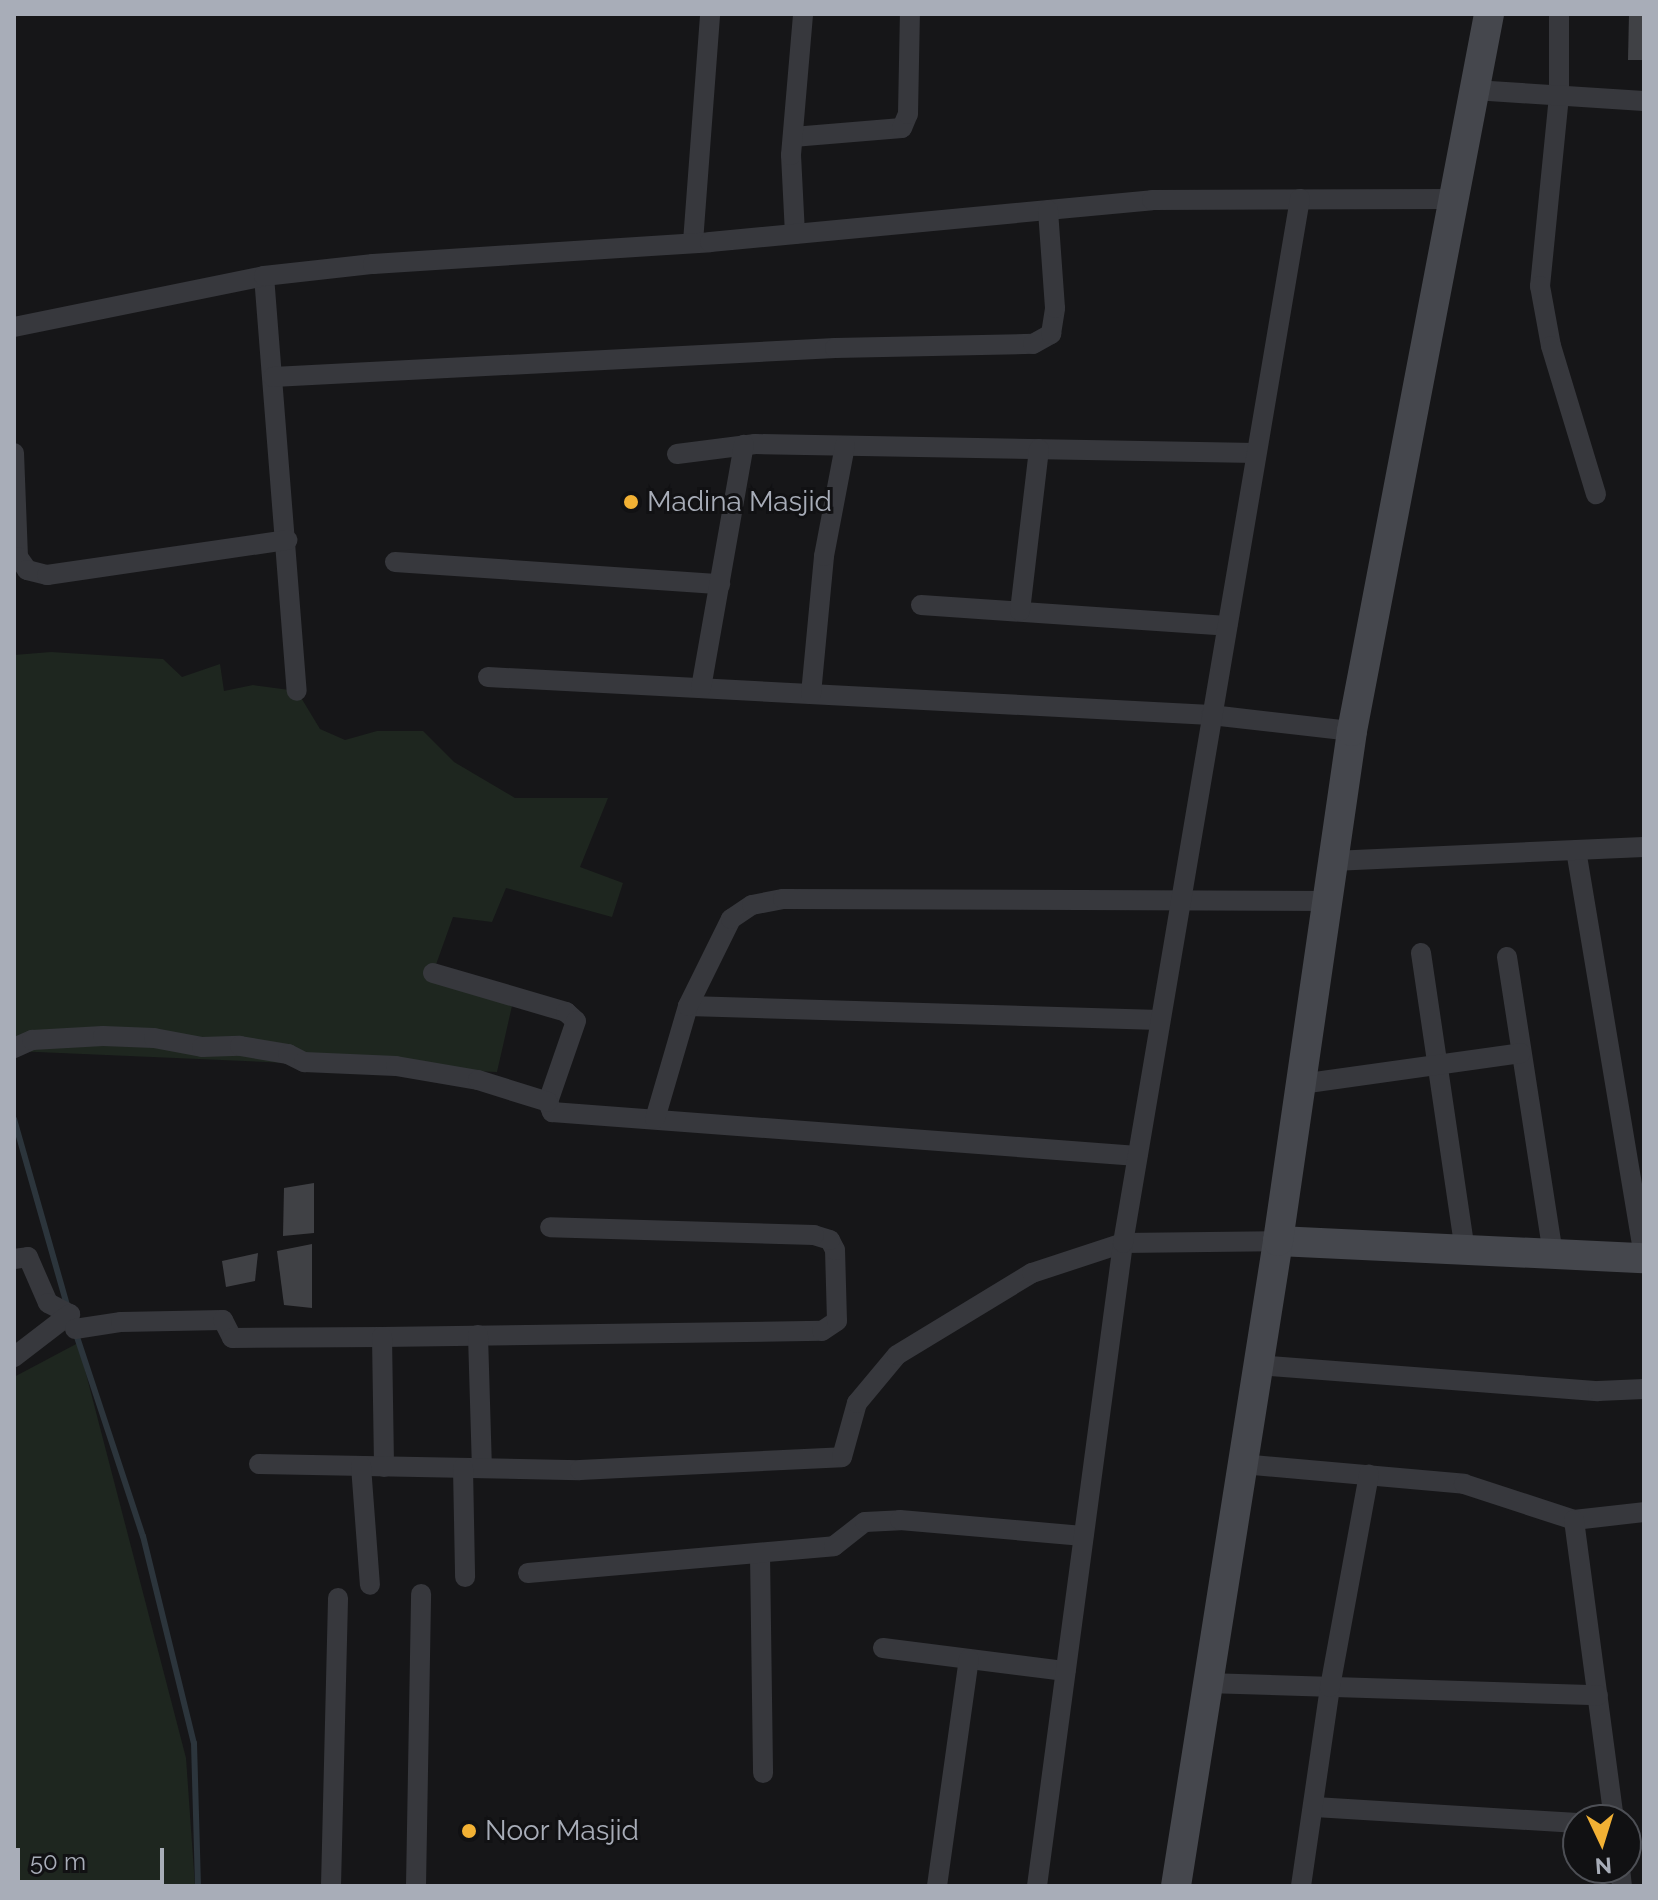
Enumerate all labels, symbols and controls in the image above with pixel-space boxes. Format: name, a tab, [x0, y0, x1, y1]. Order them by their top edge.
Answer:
place label: Madina Masjid	[647, 485, 832, 519]
marker: Madina Masjid	[622, 493, 640, 511]
north arrow	[1562, 1804, 1642, 1884]
place label: Noor Masjid	[485, 1814, 640, 1848]
marker: Noor Masjid	[460, 1822, 478, 1840]
scale bar	[20, 1832, 168, 1882]
text: 50 m	[30, 1847, 86, 1876]
text: N	[1594, 1852, 1613, 1880]

